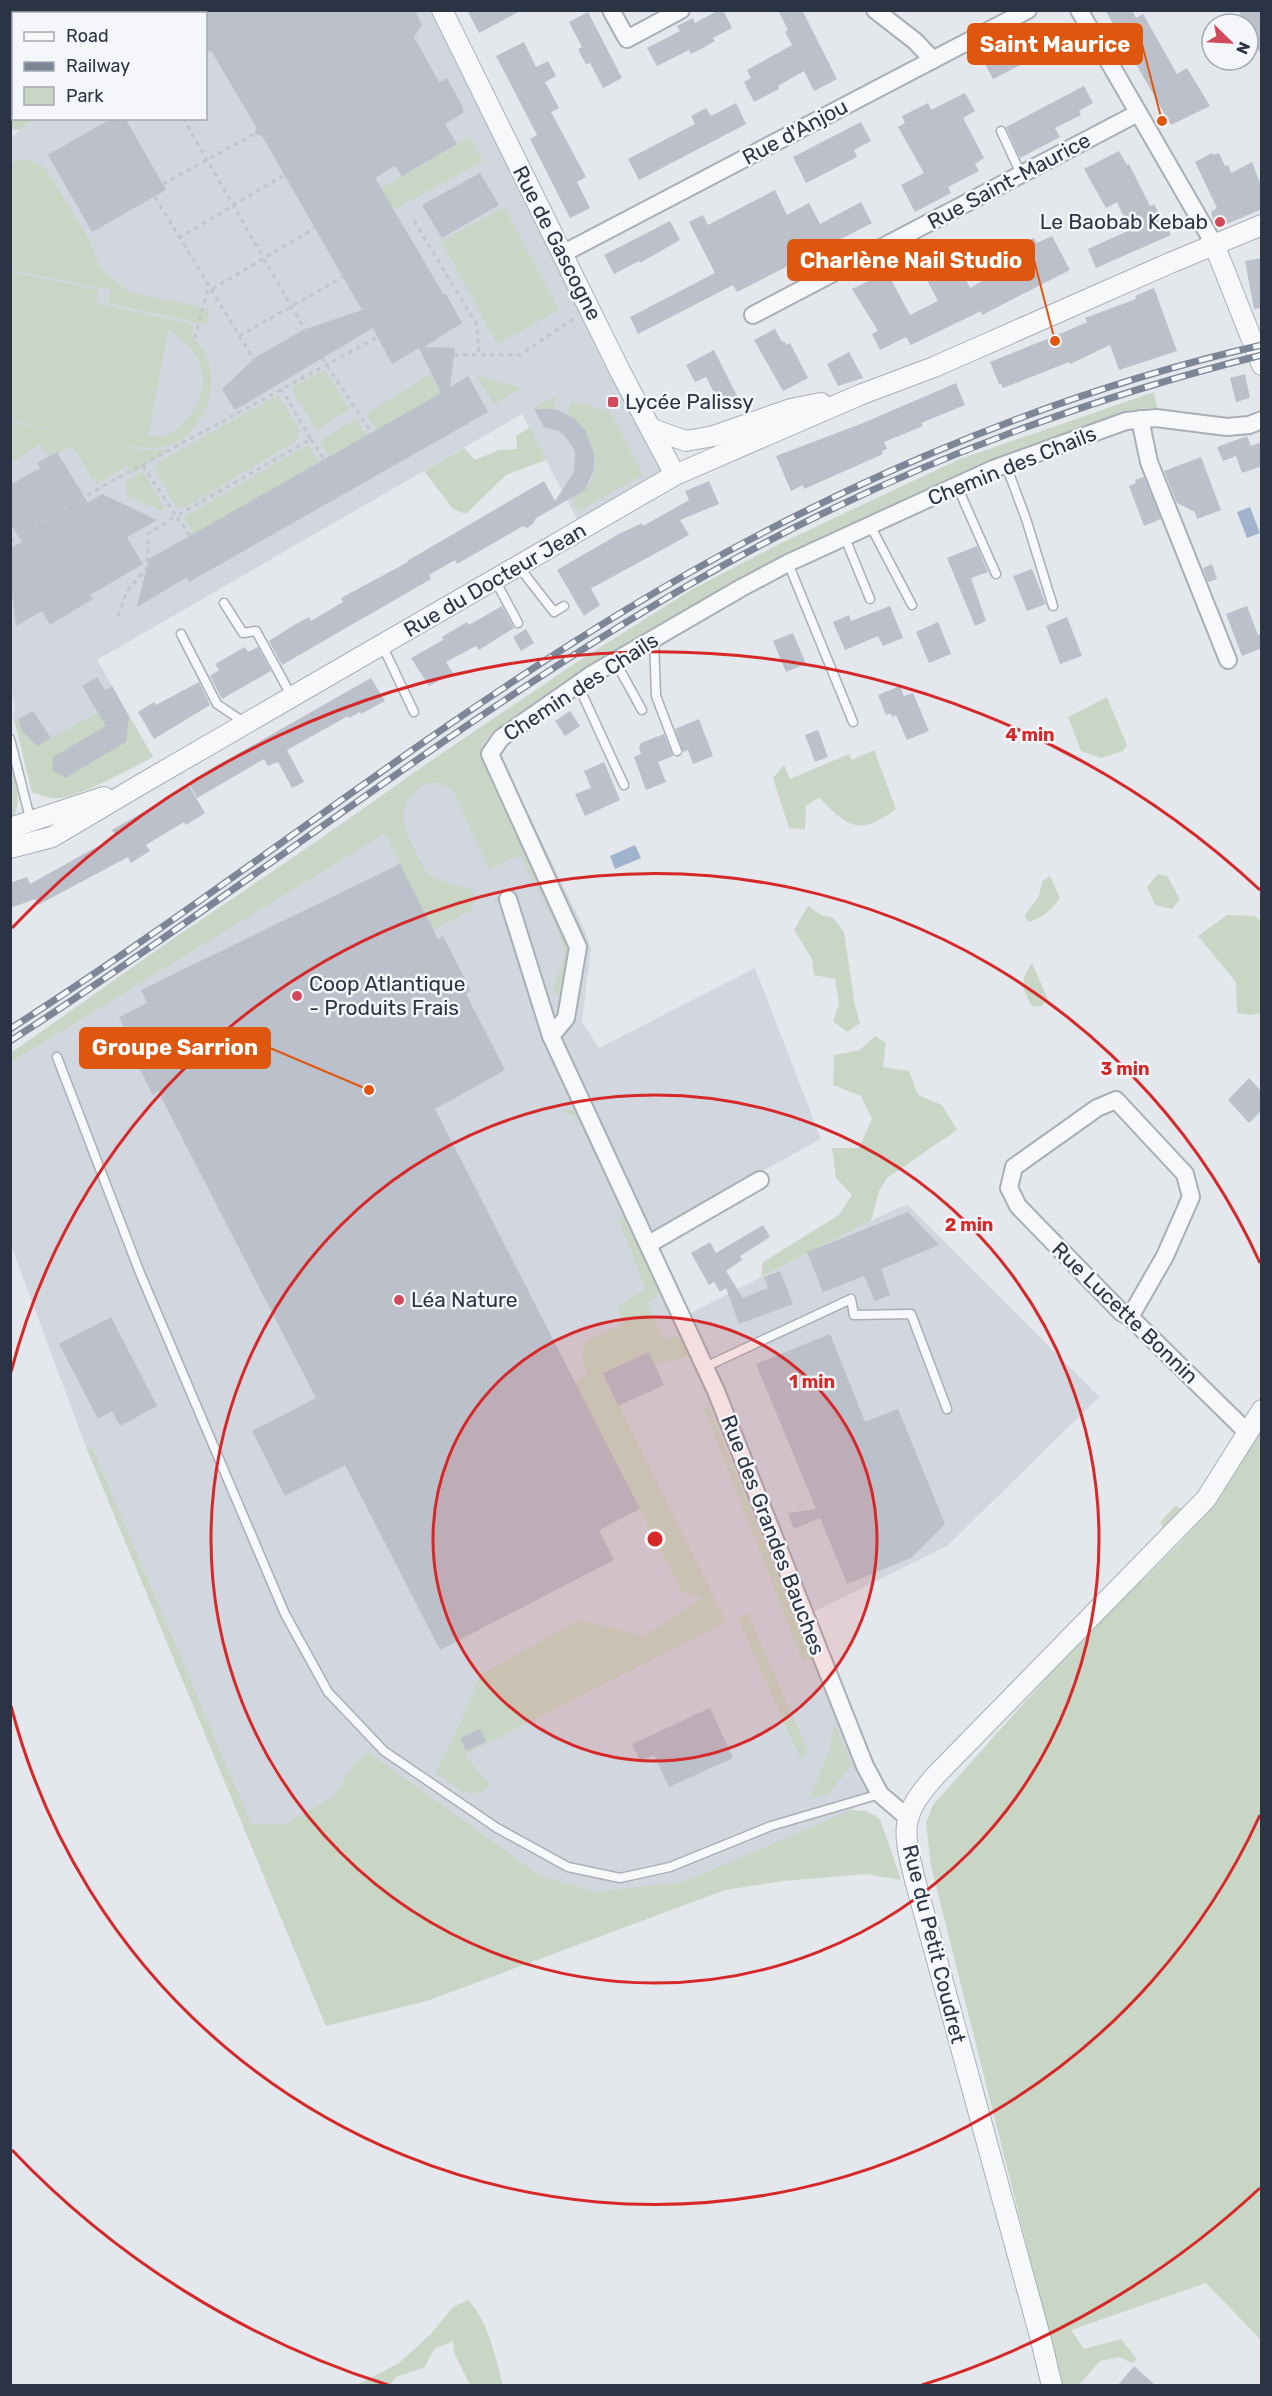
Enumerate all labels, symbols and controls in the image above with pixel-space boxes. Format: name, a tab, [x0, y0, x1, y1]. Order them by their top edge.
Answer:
legend	[12, 12, 207, 120]
north arrow	[1200, 12, 1260, 72]
callout: Saint Maurice	[968, 24, 1142, 64]
text: Road	[66, 25, 109, 47]
text: Saint Maurice	[980, 31, 1130, 58]
text: N	[1232, 39, 1254, 57]
text: Railway	[66, 55, 130, 77]
text: Park	[66, 85, 104, 107]
street label: Rue d'Anjou	[738, 93, 852, 170]
street label: Rue Saint-Maurice	[923, 127, 1095, 234]
street label: Rue de Gascogne	[508, 161, 607, 324]
place label: Le Baobab Kebab	[1040, 209, 1208, 234]
marker: Le Baobab Kebab	[1213, 215, 1227, 229]
callout: Charlène Nail Studio	[788, 240, 1034, 280]
text: Charlène Nail Studio	[800, 247, 1022, 274]
place label: Lycée Palissy	[625, 389, 754, 414]
marker: Lycée Palissy	[606, 395, 620, 409]
street label: Chemin des Chails	[924, 420, 1100, 511]
street label: Rue du Docteur Jean	[399, 517, 590, 642]
street label: Chemin des Chails	[499, 627, 663, 746]
text: 4 min	[1005, 724, 1055, 746]
place label: Coop Atlantique - Produits Frais	[309, 971, 465, 1020]
marker: Coop Atlantique - Produits Frais	[290, 989, 304, 1003]
callout: Groupe Sarrion	[80, 1028, 270, 1068]
text: Groupe Sarrion	[92, 1034, 258, 1061]
text: 3 min	[1101, 1058, 1149, 1080]
text: 2 min	[945, 1214, 993, 1236]
street label: Rue Lucette Bonnin	[1047, 1236, 1204, 1389]
place label: Léa Nature	[411, 1287, 518, 1312]
marker: Léa Nature	[392, 1293, 406, 1307]
text: 1 min	[789, 1371, 835, 1393]
street label: Rue des Grandes Bauches	[716, 1411, 831, 1658]
centre of rings	[645, 1529, 665, 1549]
street label: Rue du Petit Coudret	[898, 1842, 971, 2046]

